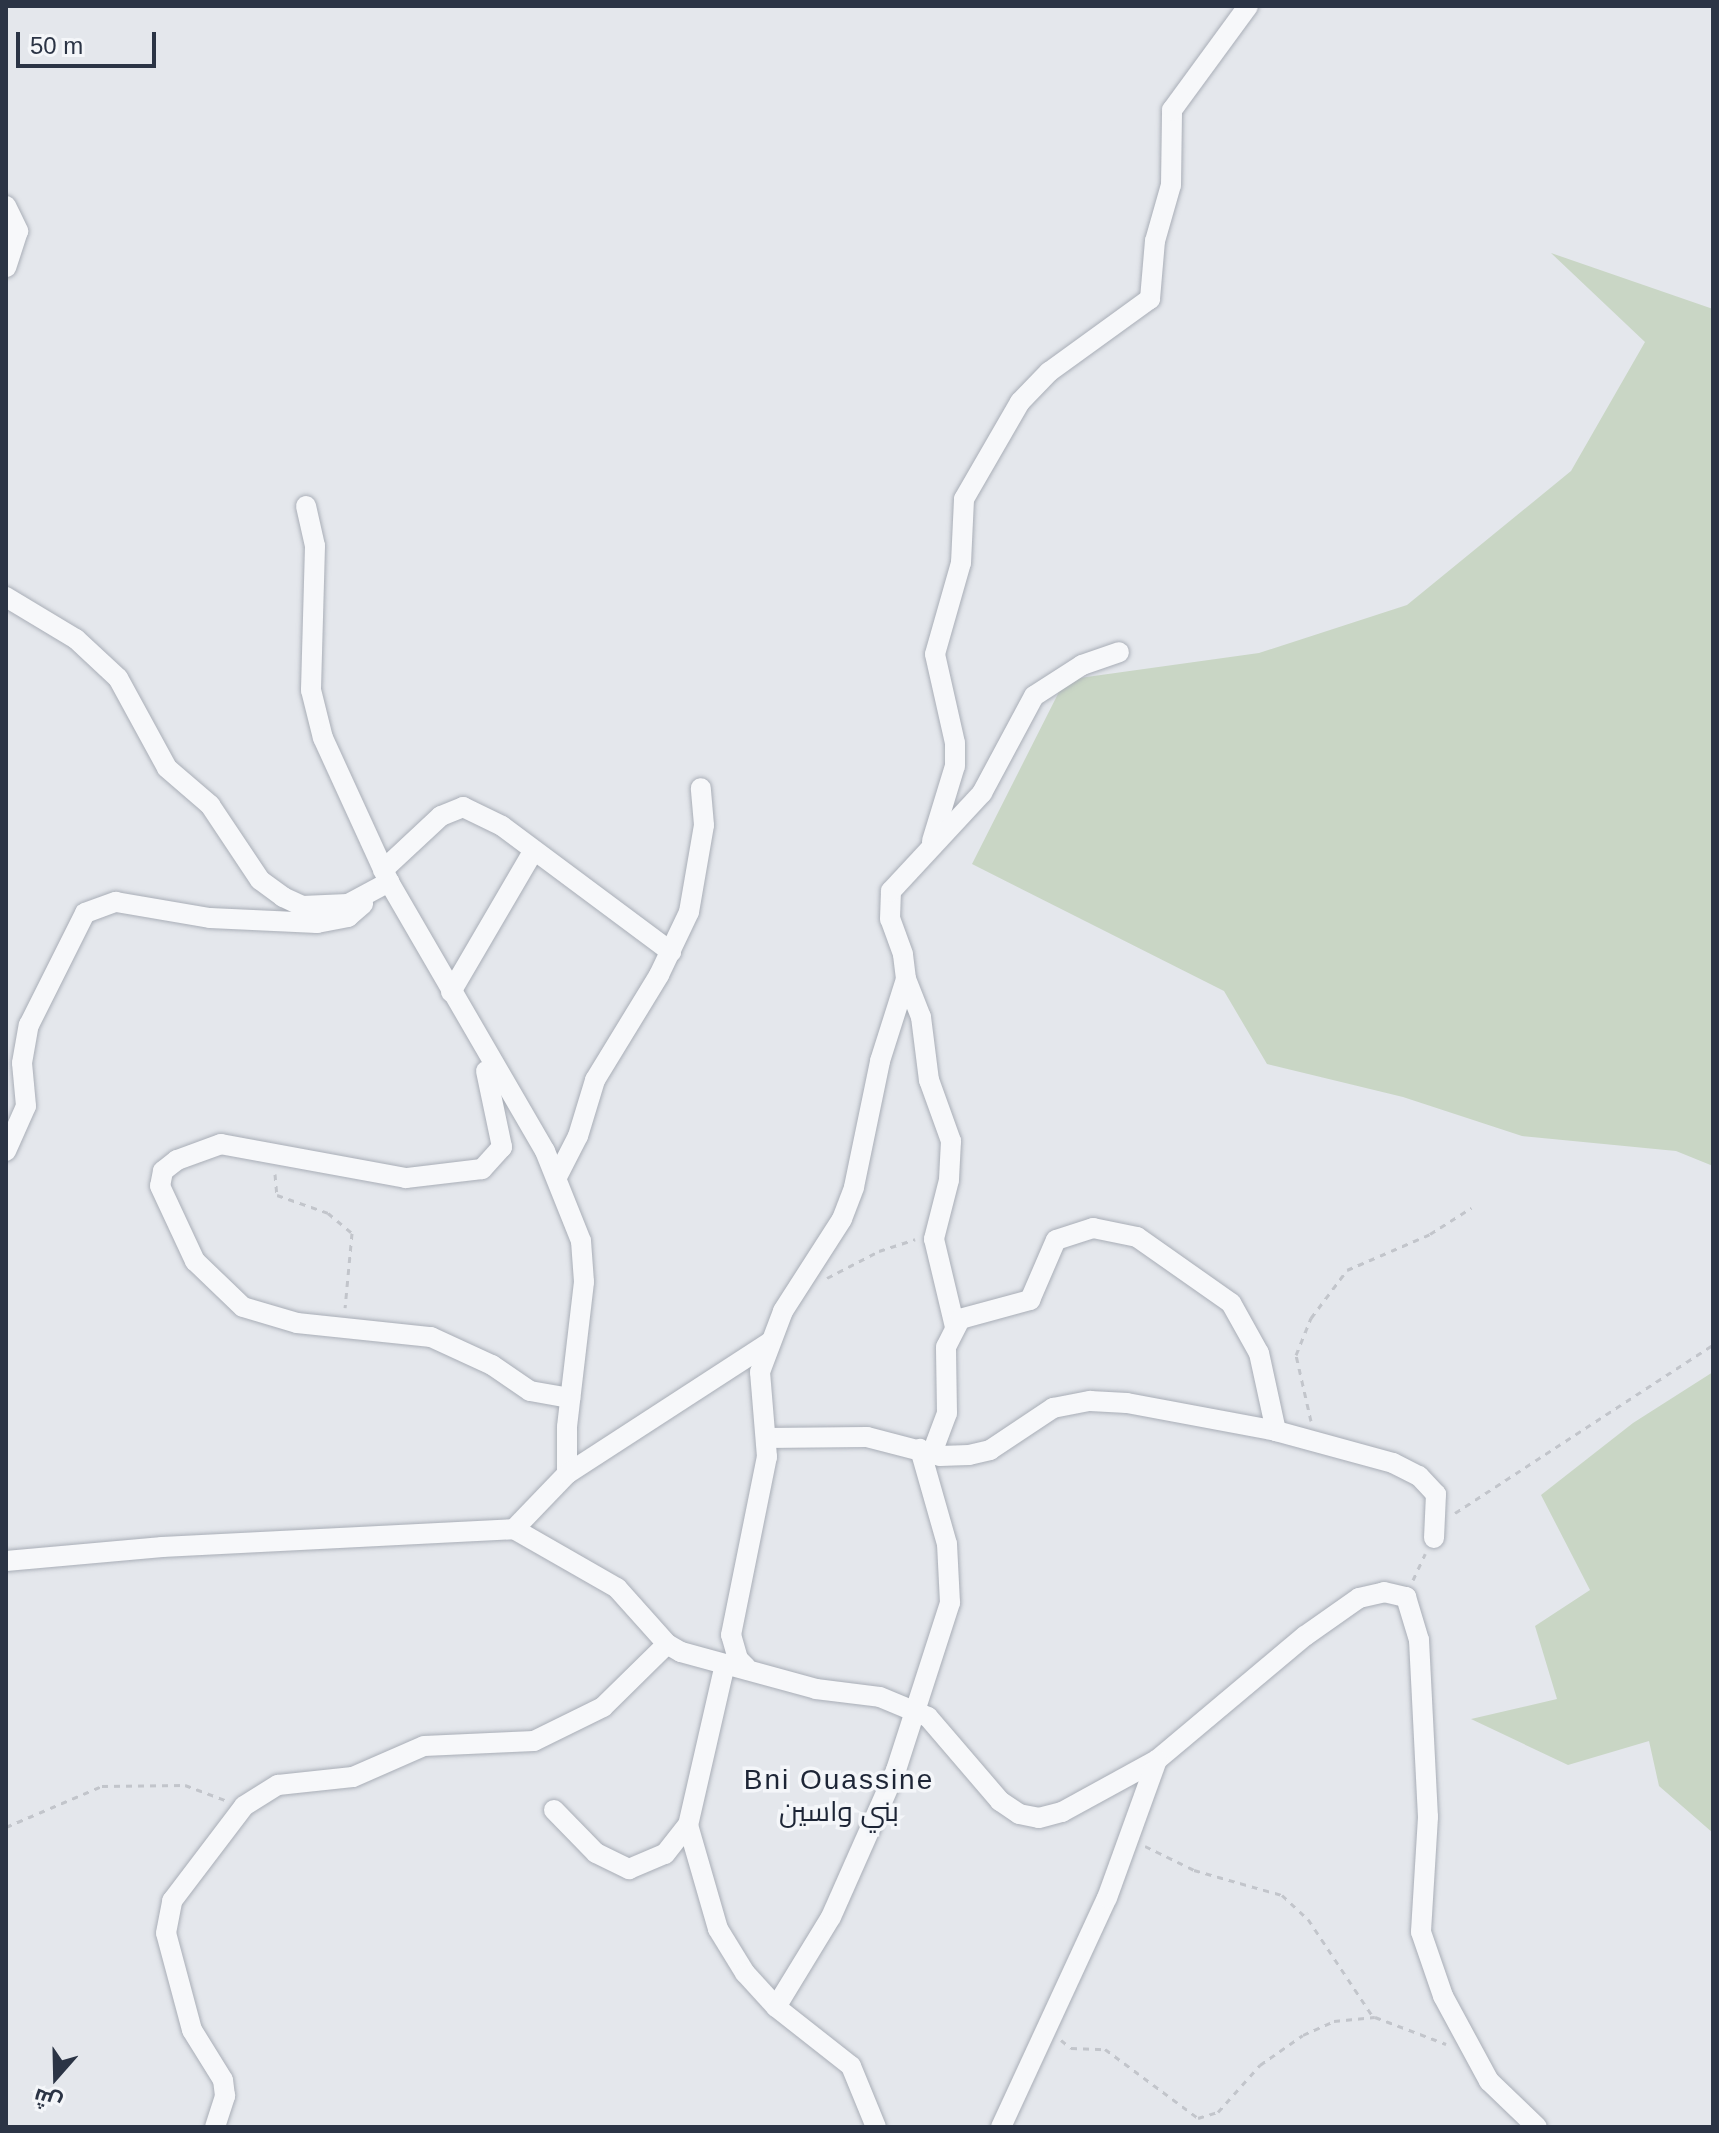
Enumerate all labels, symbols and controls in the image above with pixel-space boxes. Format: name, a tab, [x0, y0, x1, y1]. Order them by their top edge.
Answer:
scale bar	[20, 16, 160, 66]
text: 50 m	[30, 32, 83, 59]
district label: Bni Ouassine بني واسين	[744, 1763, 934, 1829]
north arrow	[16, 2037, 96, 2117]
text: ش	[30, 2083, 65, 2117]

